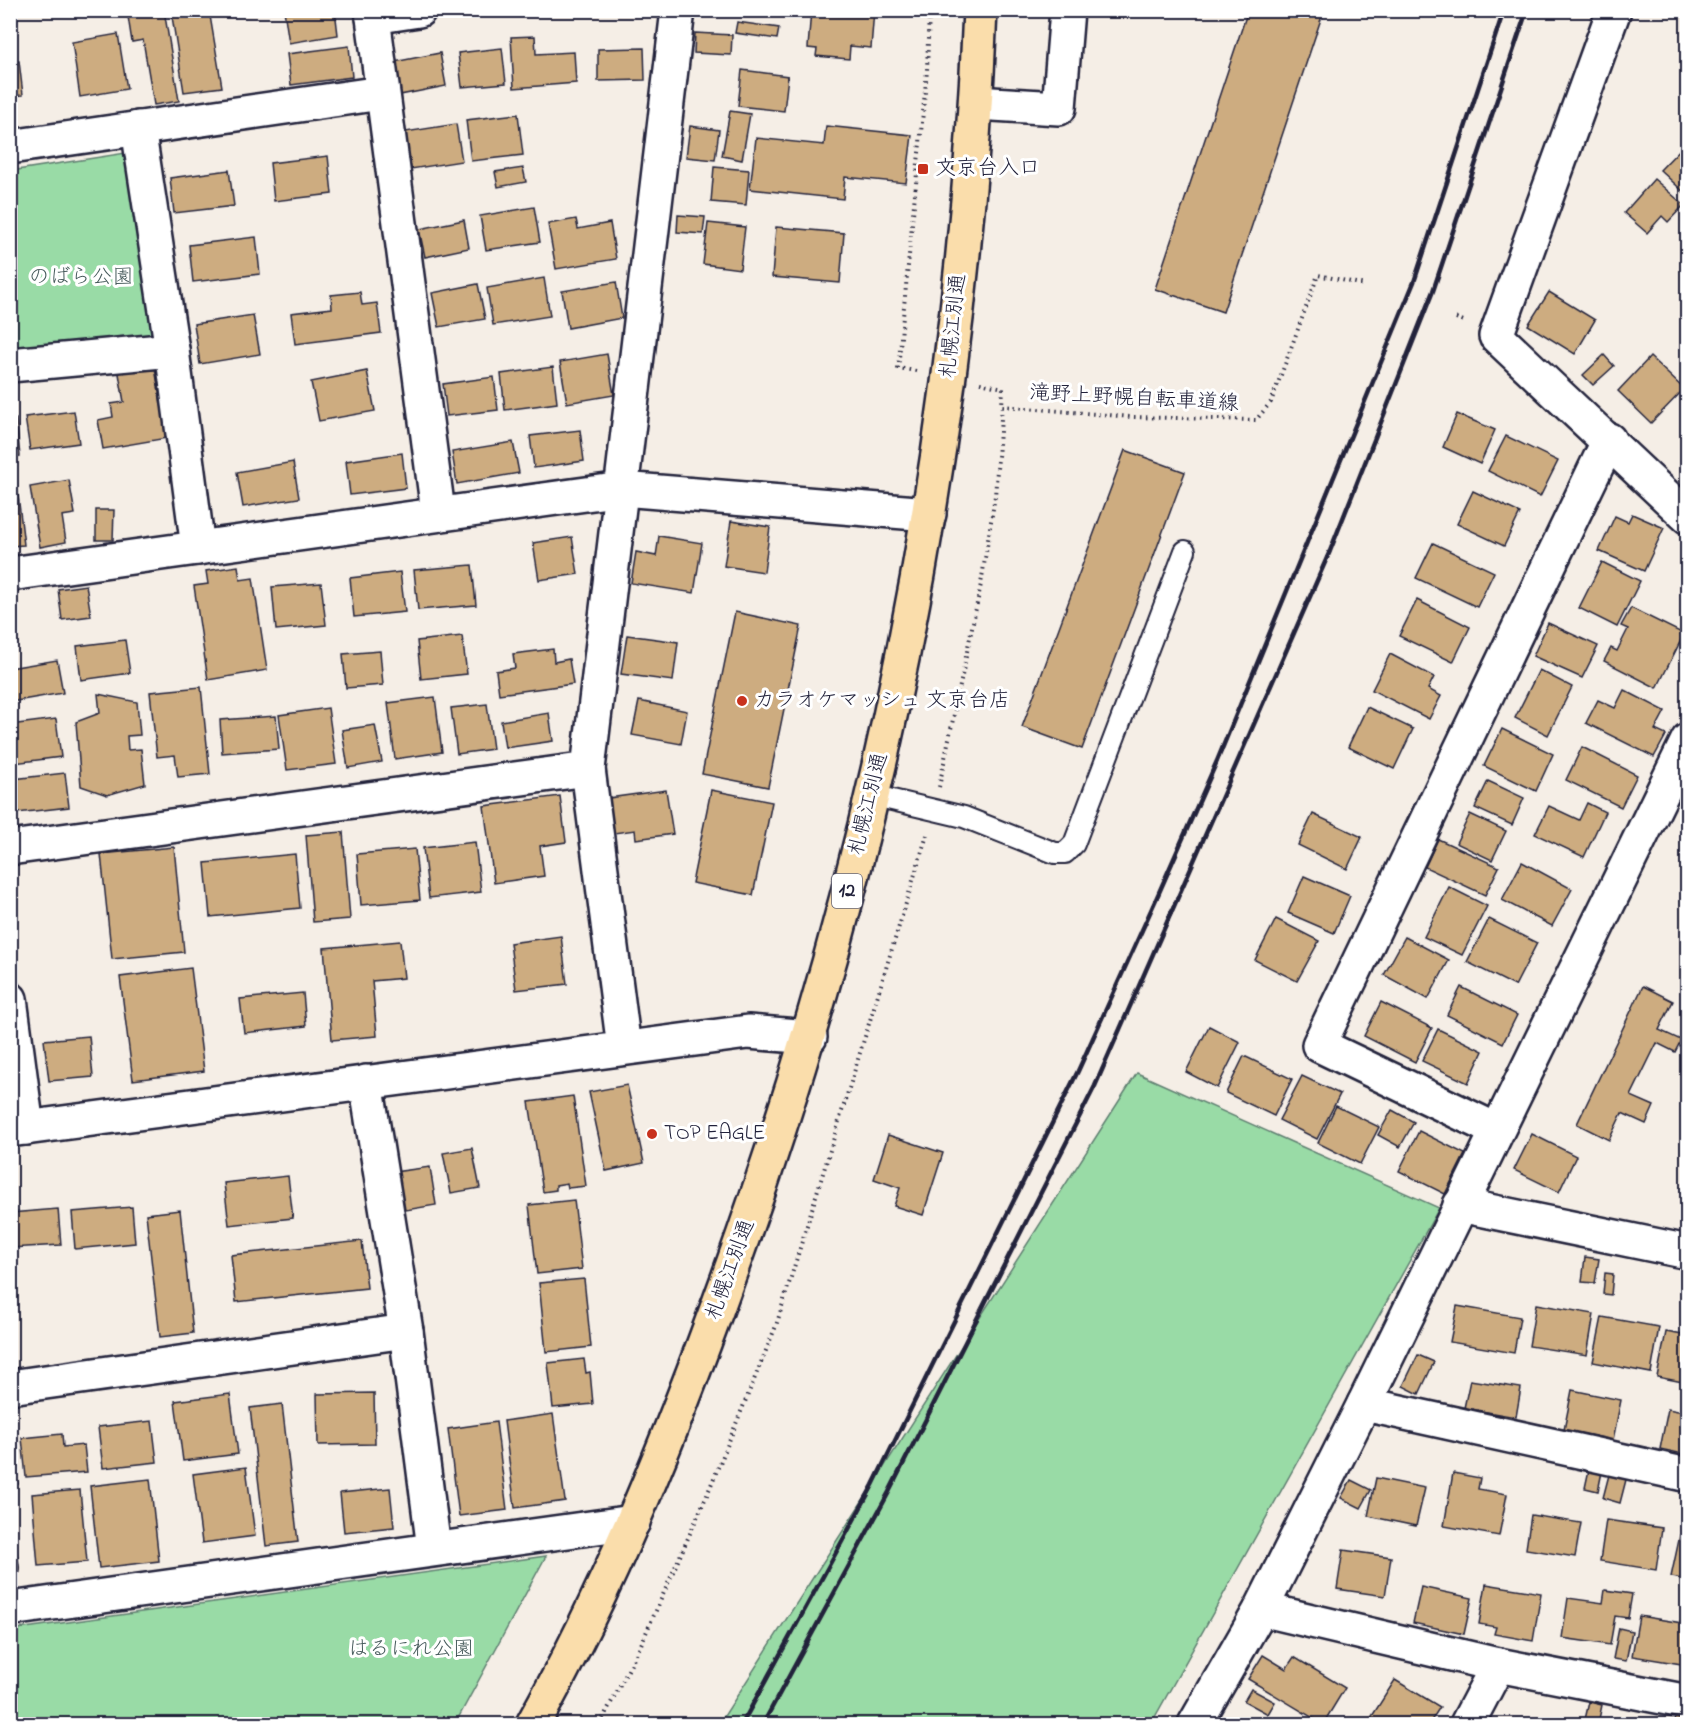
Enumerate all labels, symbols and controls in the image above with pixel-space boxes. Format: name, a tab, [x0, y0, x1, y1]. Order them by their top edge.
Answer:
place label: 文京台入口	[935, 154, 1040, 184]
marker: 文京台入口	[916, 162, 930, 176]
park label: のばら公園	[29, 263, 134, 293]
street label: 札幌江別通	[934, 272, 974, 380]
street label: 滝野上野幌自転車道線	[1028, 379, 1240, 419]
place label: カラオケマッシュ 文京台店	[754, 686, 1010, 716]
marker: カラオケマッシュ 文京台店	[735, 694, 749, 708]
street label: 札幌江別通	[842, 749, 896, 859]
road number: 12	[832, 874, 862, 908]
place label: TOP EAGLE	[664, 1119, 765, 1149]
marker: TOP EAGLE	[645, 1127, 659, 1141]
street label: 札幌江別通	[699, 1216, 763, 1324]
park label: はるにれ公園	[348, 1635, 474, 1665]

